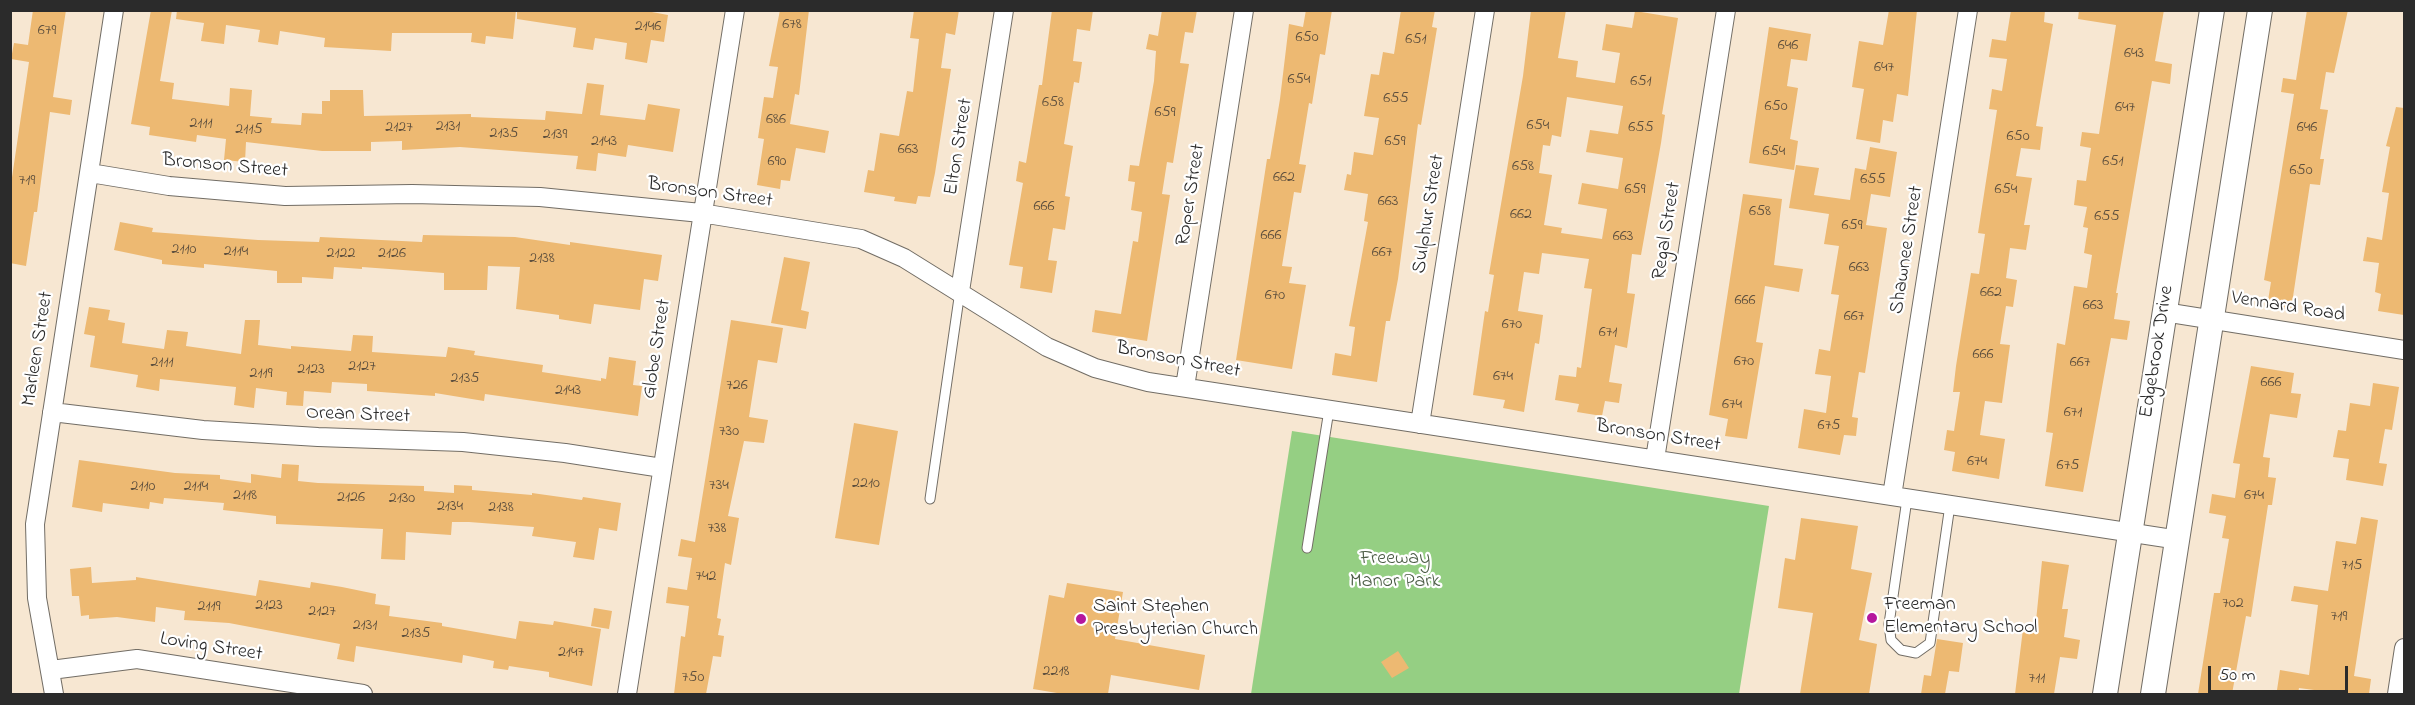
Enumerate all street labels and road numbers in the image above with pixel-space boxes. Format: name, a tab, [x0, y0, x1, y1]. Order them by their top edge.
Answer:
street label: Elton Street	[940, 97, 980, 197]
street label: Roper Street	[1172, 142, 1212, 248]
street label: Bronson Street	[161, 150, 289, 184]
street label: Sulphur Street	[1409, 153, 1451, 275]
street label: Bronson Street	[646, 173, 774, 215]
street label: Regal Street	[1648, 180, 1688, 282]
street label: Shawnee Street	[1886, 184, 1930, 316]
street label: Edgebrook Drive	[2136, 284, 2180, 420]
street label: Vennard Road	[2229, 287, 2347, 329]
street label: Marleen Street	[18, 290, 60, 408]
street label: Globe Street	[638, 297, 678, 401]
street label: Bronson Street	[1114, 337, 1242, 385]
street label: Orean Street	[305, 402, 411, 430]
street label: Bronson Street	[1594, 415, 1722, 459]
street label: Loving Street	[158, 628, 264, 668]

